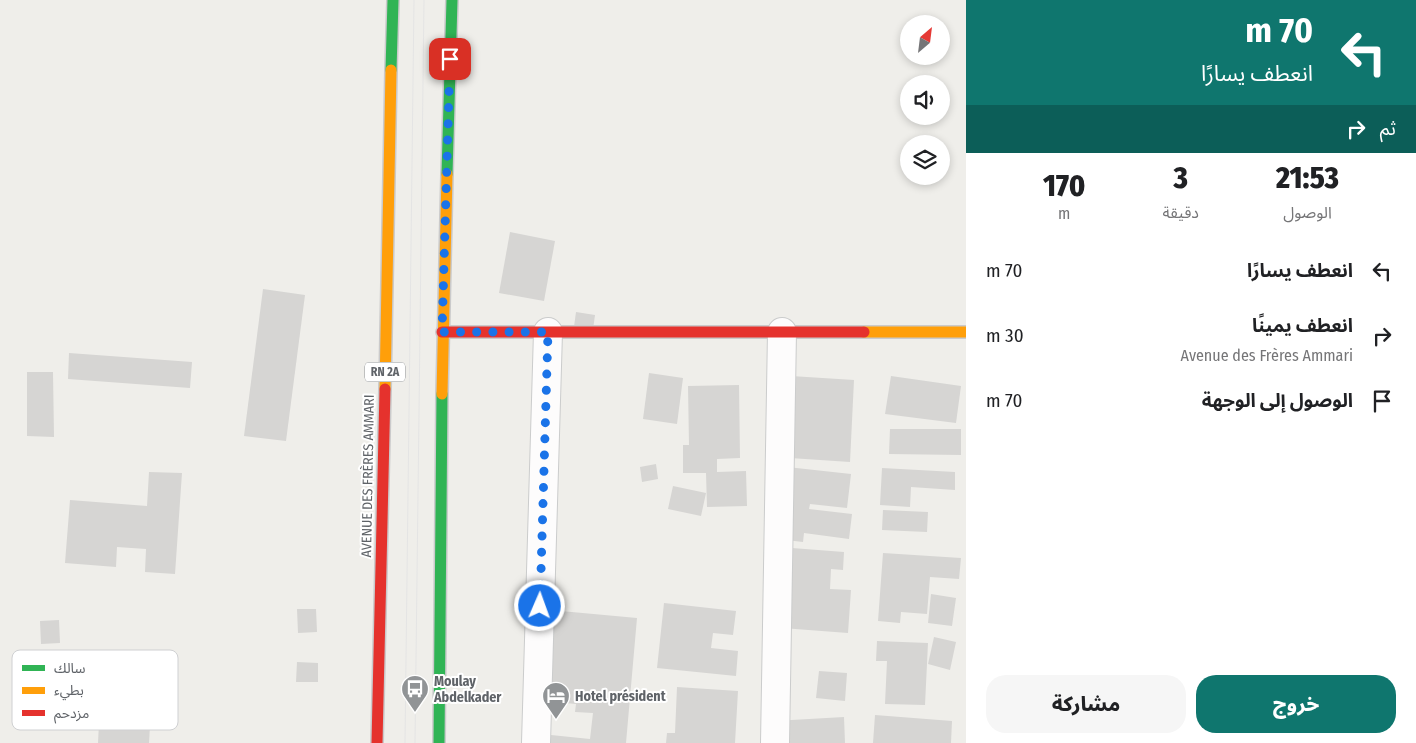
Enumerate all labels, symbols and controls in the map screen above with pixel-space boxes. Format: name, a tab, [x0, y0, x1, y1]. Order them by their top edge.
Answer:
text: 70 m	[1245, 9, 1313, 51]
north arrow	[900, 15, 950, 65]
map controls	[900, 15, 950, 185]
icon: left	[1331, 20, 1396, 85]
pin	[429, 38, 471, 80]
icon: arrive	[436, 45, 464, 73]
text: انعطف يسارًا	[1201, 60, 1313, 87]
button: sound	[900, 75, 950, 125]
icon: right	[1342, 115, 1370, 143]
text: ثم	[1380, 117, 1396, 140]
button: layers	[900, 135, 950, 185]
text: 3	[1173, 160, 1188, 196]
text: 21:53	[1276, 160, 1339, 196]
text: 170	[1043, 168, 1085, 204]
text: دقيقة	[1162, 203, 1199, 222]
text: الوصول	[1283, 203, 1332, 222]
text: m	[1058, 204, 1070, 223]
icon: left	[1368, 257, 1396, 285]
text: 70 m	[986, 259, 1022, 282]
text: انعطف يسارًا	[1247, 259, 1353, 282]
text: انعطف يمينًا	[1252, 314, 1353, 337]
icon: right	[1368, 322, 1396, 350]
text: 30 m	[986, 324, 1024, 347]
text: Avenue des Frères Ammari	[1180, 346, 1353, 365]
road number: RN 2A	[365, 362, 405, 382]
icon: arrive	[1368, 387, 1396, 415]
text: 70 m	[986, 389, 1022, 412]
text: الوصول إلى الوجهة	[1202, 389, 1353, 412]
street label: AVENUE DES FRÈRES AMMARI	[357, 394, 378, 558]
position arrow	[513, 579, 565, 631]
legend	[12, 650, 178, 730]
text: سالك	[54, 660, 86, 677]
place label: Moulay Abdelkader	[433, 673, 502, 706]
bus stop icon: Moulay Abdelkader	[400, 674, 430, 713]
button: مشاركة	[986, 675, 1186, 733]
button: خروج	[1196, 675, 1396, 733]
hotel icon: Hotel président	[541, 681, 571, 720]
text: بطيء	[54, 682, 84, 701]
place label: Hotel président	[575, 688, 667, 705]
text: مزدحم	[54, 705, 89, 724]

